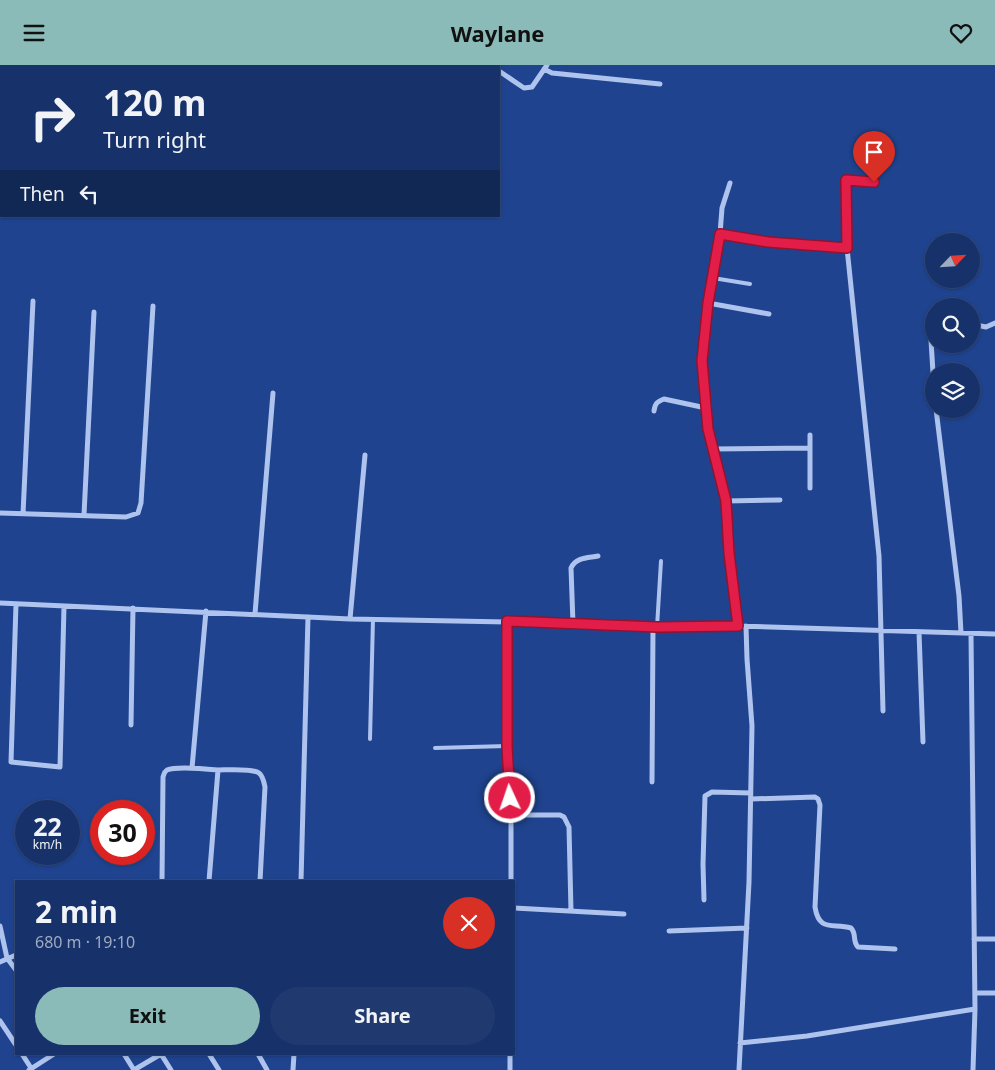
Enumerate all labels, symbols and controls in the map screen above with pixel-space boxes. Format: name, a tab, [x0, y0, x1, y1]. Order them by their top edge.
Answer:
text: Waylane	[451, 18, 544, 48]
icon: menu	[20, 19, 48, 47]
icon: heart	[947, 19, 975, 47]
text: 120 m	[103, 79, 206, 126]
icon: right	[20, 85, 85, 150]
text: Turn right	[103, 124, 206, 154]
pin	[853, 131, 895, 182]
icon: arrive	[860, 138, 888, 166]
icon: left	[75, 180, 103, 208]
text: Then	[20, 181, 65, 207]
north arrow	[925, 233, 980, 287]
map controls	[925, 233, 980, 418]
button: search	[925, 298, 980, 353]
button: layers	[925, 363, 980, 418]
position arrow	[483, 771, 535, 823]
speed limit sign: 30	[90, 800, 155, 865]
text: 22	[33, 809, 62, 843]
text: km/h	[33, 836, 62, 853]
text: 2 min	[35, 891, 118, 932]
button: close	[443, 897, 495, 949]
text: 680 m · 19:10	[35, 931, 135, 953]
button: Exit	[35, 987, 260, 1045]
button: Share	[270, 987, 495, 1045]

